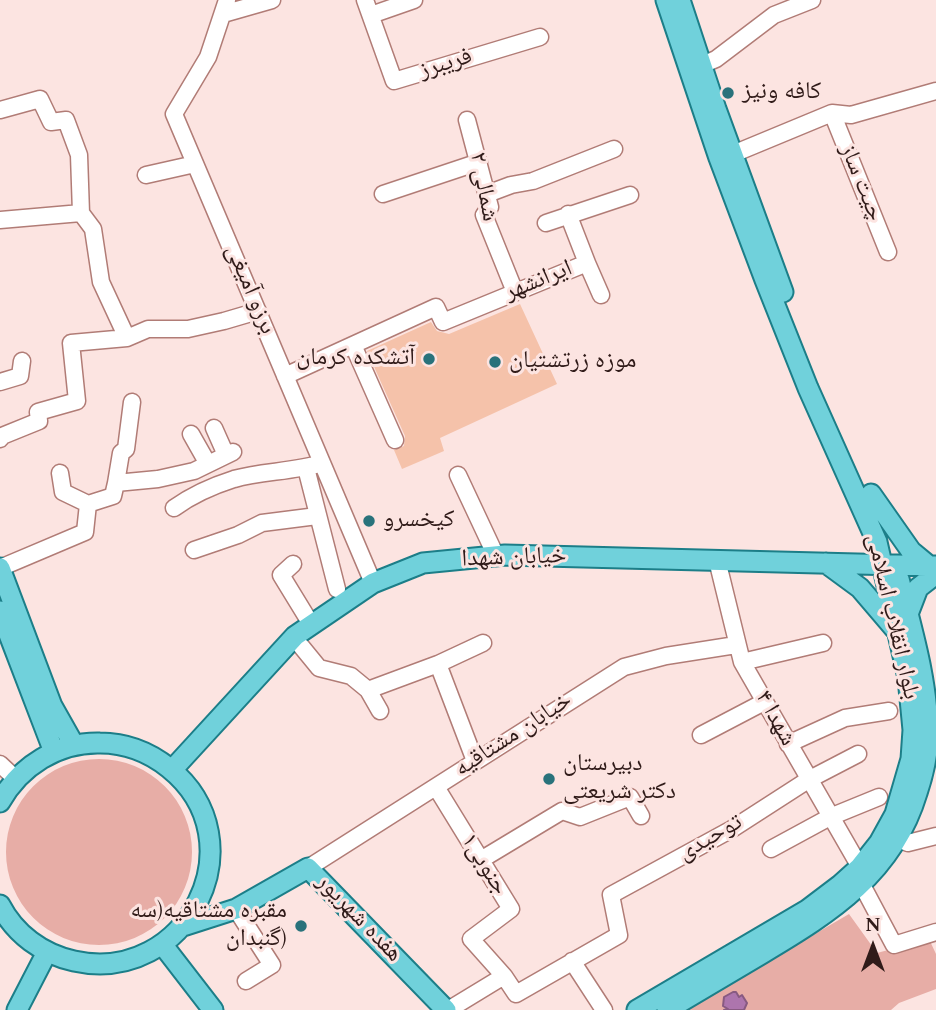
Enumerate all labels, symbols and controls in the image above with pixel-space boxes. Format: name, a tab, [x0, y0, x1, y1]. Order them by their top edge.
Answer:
street label: فریبرز	[416, 43, 476, 87]
place label: کافه ونیز	[742, 79, 821, 107]
marker: کافه ونیز	[720, 85, 736, 101]
street label: چیت ساز	[832, 140, 888, 226]
street label: ۲ شمالی	[461, 150, 503, 224]
street label: برزو آمیغی	[217, 241, 281, 339]
street label: ایرانشهر	[501, 255, 577, 309]
place label: آتشکده کرمان	[296, 345, 415, 373]
place label: موزه زرتشتیان	[509, 348, 636, 376]
marker: آتشکده کرمان	[421, 351, 437, 367]
marker: موزه زرتشتیان	[487, 354, 503, 370]
place label: کیخسرو	[383, 507, 454, 535]
marker: کیخسرو	[361, 513, 377, 529]
street label: بلوار انقلاب اسلامی	[858, 531, 924, 703]
street label: خیابان شهدا	[461, 543, 567, 575]
street label: شهدا ۴	[747, 686, 801, 752]
street label: خیابان مشتاقیه	[450, 687, 578, 785]
place label: دبیرستان دکتر شریعتی	[563, 751, 676, 807]
marker: دبیرستان دکتر شریعتی	[541, 771, 557, 787]
street label: توحیدی	[674, 809, 748, 869]
street label: جنوبی۱	[453, 829, 513, 901]
street label: هفده شهریور	[309, 869, 407, 969]
place label: مقبره مشتاقیه(سه گنبدان)	[130, 898, 287, 954]
text: N	[865, 911, 881, 940]
north arrow	[838, 912, 908, 982]
marker: مقبره مشتاقیه(سه گنبدان)	[293, 918, 309, 934]

